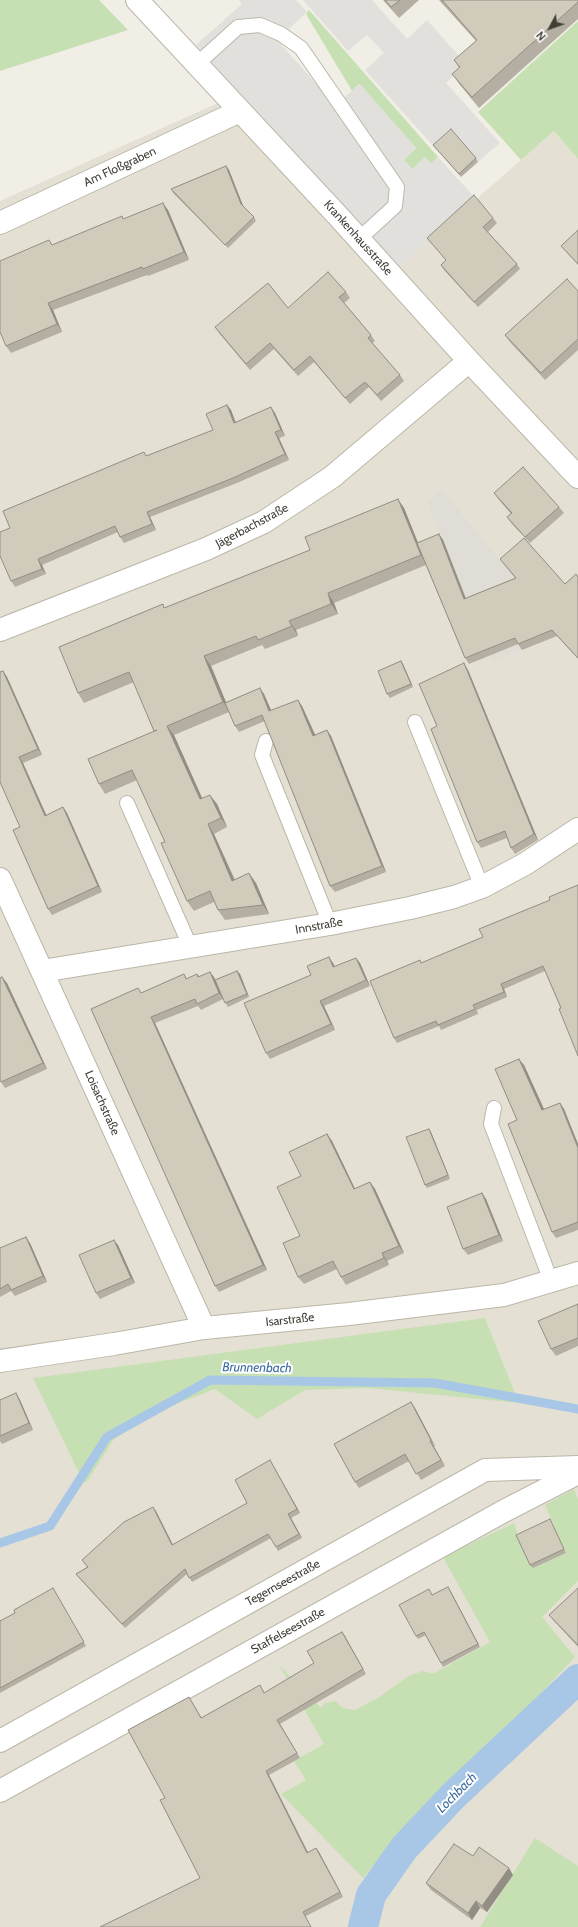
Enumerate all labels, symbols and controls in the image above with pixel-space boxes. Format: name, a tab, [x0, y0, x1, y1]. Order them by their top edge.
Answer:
north arrow	[530, 8, 570, 48]
text: N	[533, 28, 549, 43]
street label: Am Floßgraben	[82, 144, 158, 190]
street label: Krankenhausstraße	[321, 198, 395, 278]
street label: Jägerbachstraße	[213, 501, 291, 551]
street label: Innstraße	[294, 915, 344, 937]
street label: Loisachstraße	[81, 1068, 123, 1138]
street label: Isarstraße	[265, 1310, 315, 1330]
water label: Brunnenbach	[222, 1360, 292, 1376]
street label: Tegernseestraße	[243, 1557, 323, 1609]
street label: Staffelseestraße	[249, 1605, 327, 1657]
water label: Lochbach	[434, 1770, 480, 1816]

